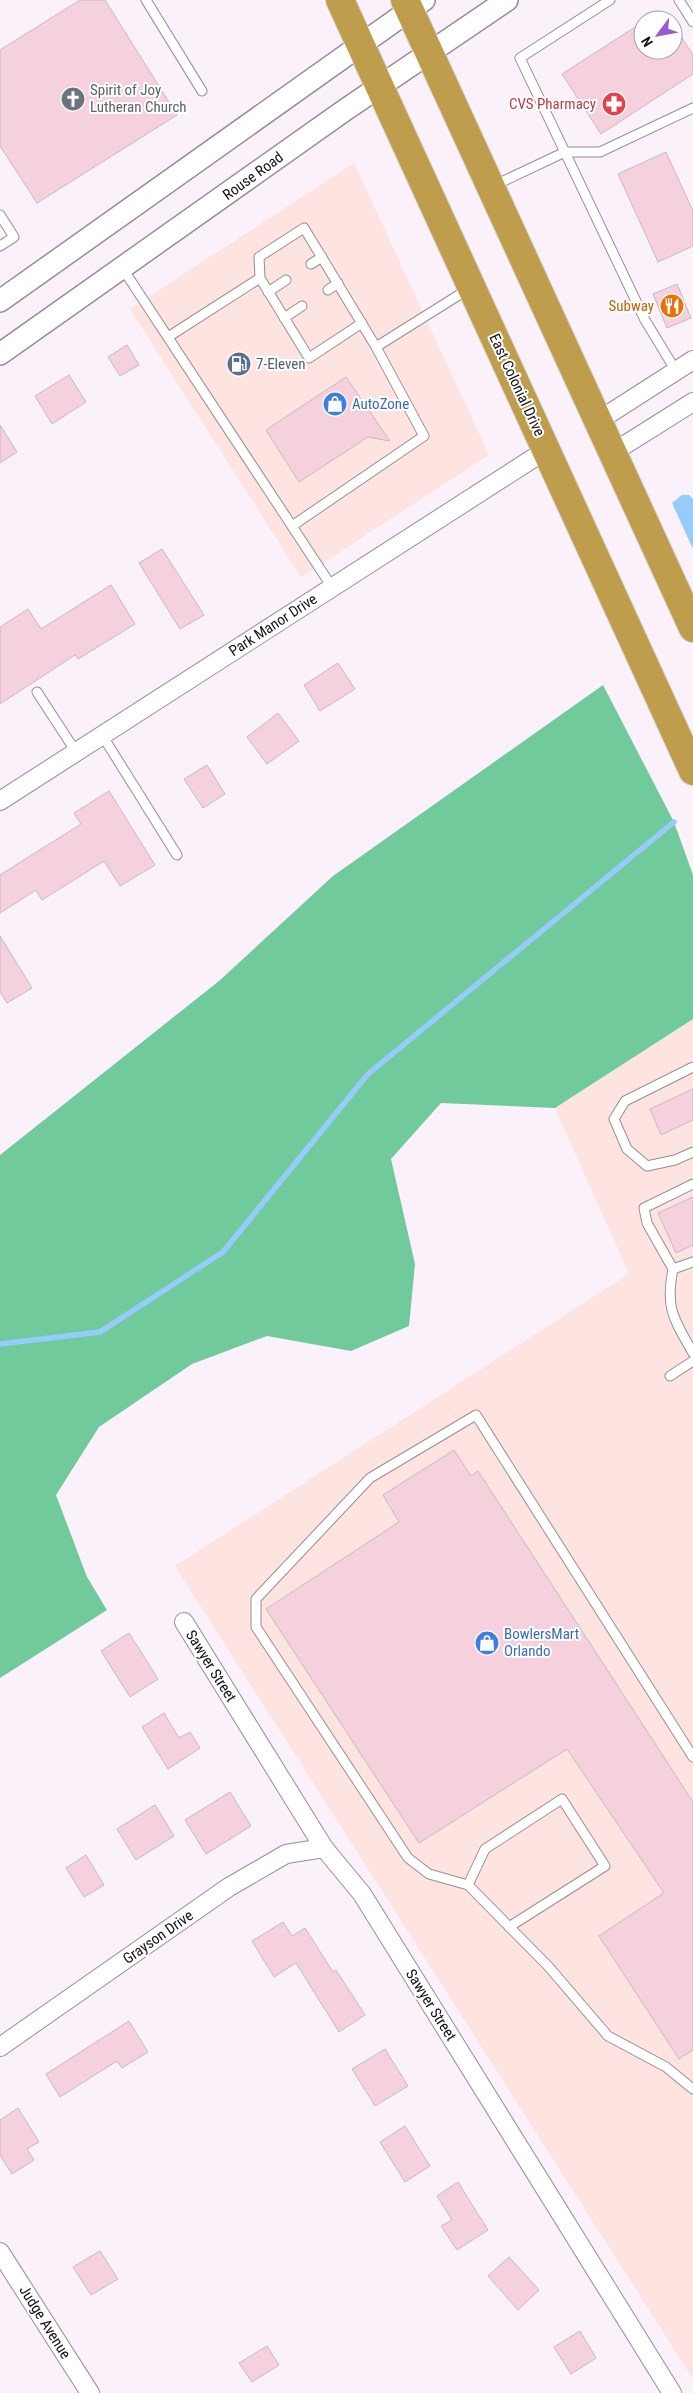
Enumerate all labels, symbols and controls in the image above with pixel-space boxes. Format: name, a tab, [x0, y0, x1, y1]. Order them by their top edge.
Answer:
north arrow	[633, 10, 683, 60]
text: N	[638, 34, 656, 50]
place label: Spirit of Joy Lutheran Church	[90, 81, 187, 116]
church icon: Spirit of Joy Lutheran Church	[60, 86, 86, 112]
pharmacy icon: CVS Pharmacy	[601, 91, 627, 117]
place label: CVS Pharmacy	[509, 95, 596, 113]
street label: Rouse Road	[219, 148, 287, 204]
restaurant icon: Subway	[659, 293, 685, 319]
place label: Subway	[609, 297, 654, 315]
street label: East Colonial Drive	[485, 331, 549, 439]
fuel station icon: 7-Eleven	[226, 351, 252, 377]
place label: 7-Eleven	[256, 355, 306, 373]
shop icon: AutoZone	[322, 391, 348, 417]
place label: AutoZone	[352, 395, 409, 413]
street label: Park Manor Drive	[226, 590, 320, 660]
place label: BowlersMart Orlando	[504, 1625, 579, 1660]
street label: Sawyer Street	[182, 1627, 240, 1705]
shop icon: BowlersMart Orlando	[474, 1630, 500, 1656]
street label: Grayson Drive	[119, 1906, 197, 1968]
street label: Sawyer Street	[402, 1966, 460, 2044]
street label: Judge Avenue	[15, 2282, 75, 2362]

